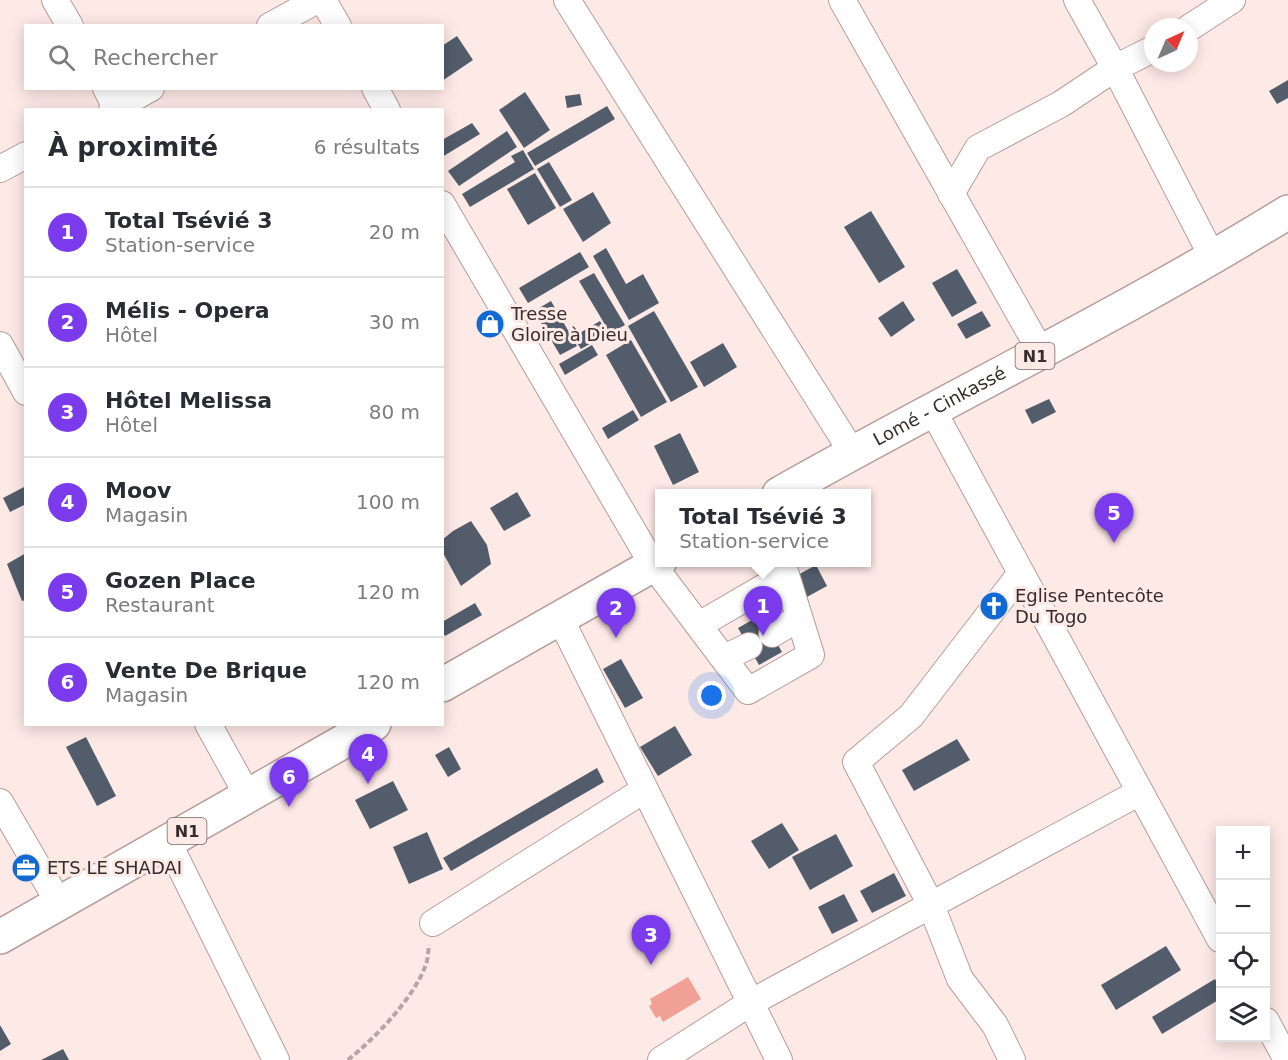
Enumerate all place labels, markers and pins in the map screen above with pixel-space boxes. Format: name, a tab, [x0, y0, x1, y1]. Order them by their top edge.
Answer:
place label: Tresse Gloire à Dieu	[510, 303, 628, 345]
shop icon: Tresse Gloire à Dieu	[474, 308, 506, 340]
pin: 5	[1094, 494, 1134, 543]
place label: Eglise Pentecôte Du Togo	[1015, 585, 1164, 627]
pin: 1	[744, 586, 783, 636]
pin: 2	[596, 588, 636, 638]
church icon: Eglise Pentecôte Du Togo	[978, 590, 1010, 622]
pin: 4	[348, 734, 388, 784]
pin: 6	[270, 758, 308, 807]
office icon: ETS LE SHADAI	[10, 852, 42, 884]
place label: ETS LE SHADAI	[47, 857, 182, 878]
pin: 3	[632, 916, 670, 965]

